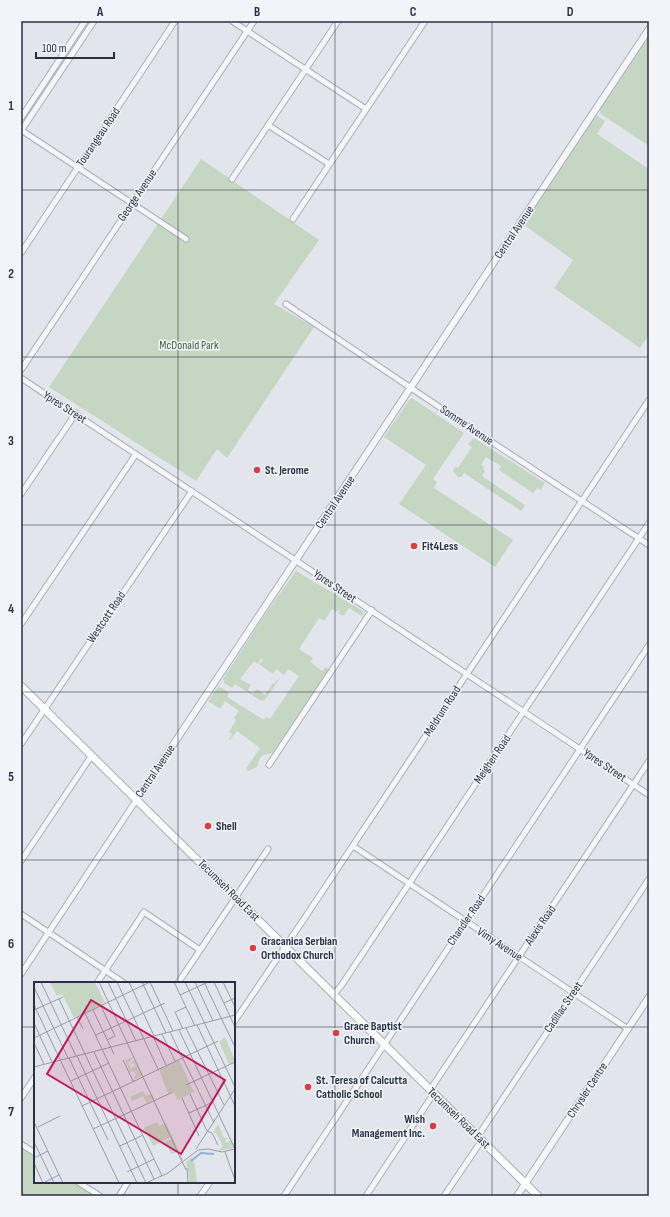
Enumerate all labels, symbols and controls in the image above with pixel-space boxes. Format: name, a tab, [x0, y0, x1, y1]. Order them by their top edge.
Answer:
text: A	[96, 4, 104, 20]
text: B	[254, 4, 260, 20]
text: C	[410, 4, 417, 20]
text: D	[567, 4, 574, 20]
scale bar	[36, 34, 114, 60]
text: 100 m	[42, 41, 67, 56]
text: 1	[8, 98, 14, 114]
street label: Tourangeau Road	[73, 105, 124, 170]
street label: George Avenue	[114, 166, 160, 224]
street label: Central Avenue	[491, 203, 538, 262]
text: 2	[8, 266, 14, 282]
park label: McDonald Park	[159, 338, 219, 353]
street label: Ypres Street	[40, 388, 90, 427]
street label: Somme Avenue	[437, 402, 497, 449]
text: 3	[8, 433, 14, 449]
place label: St. Jerome	[265, 463, 309, 478]
marker: St. Jerome	[252, 465, 262, 475]
street label: Central Avenue	[312, 473, 359, 532]
place label: Fit4Less	[422, 539, 458, 554]
marker: Fit4Less	[409, 541, 419, 551]
street label: Ypres Street	[310, 566, 360, 607]
street label: Westcott Road	[84, 589, 129, 646]
text: 4	[8, 601, 14, 617]
street label: Meldrum Road	[421, 683, 464, 739]
street label: Meighen Road	[471, 732, 514, 787]
street label: Central Avenue	[132, 742, 179, 801]
street label: Ypres Street	[580, 745, 630, 786]
text: 5	[8, 769, 14, 785]
place label: Shell	[216, 819, 237, 834]
marker: Shell	[203, 821, 213, 831]
street label: Tecumseh Road East	[194, 856, 263, 925]
street label: Chandler Road	[444, 892, 489, 949]
street label: Alexis Road	[521, 902, 559, 949]
street label: Vimy Avenue	[474, 924, 525, 965]
place label: Gracanica Serbian Orthodox Church	[261, 934, 337, 963]
text: 6	[8, 936, 14, 952]
marker: Gracanica Serbian Orthodox Church	[248, 943, 258, 953]
street label: Cadillac Street	[541, 979, 586, 1036]
inset map	[34, 982, 235, 1183]
place label: Grace Baptist Church	[344, 1019, 402, 1048]
marker: Grace Baptist Church	[331, 1028, 341, 1038]
street label: Chrysler Centre	[564, 1059, 611, 1121]
place label: St. Teresa of Calcutta Catholic School	[316, 1073, 407, 1102]
marker: St. Teresa of Calcutta Catholic School	[303, 1082, 313, 1092]
street label: Tecumseh Road East	[424, 1085, 494, 1152]
text: 7	[8, 1104, 14, 1120]
place label: Wish Management Inc.	[352, 1112, 425, 1141]
marker: Wish Management Inc.	[428, 1121, 438, 1131]

